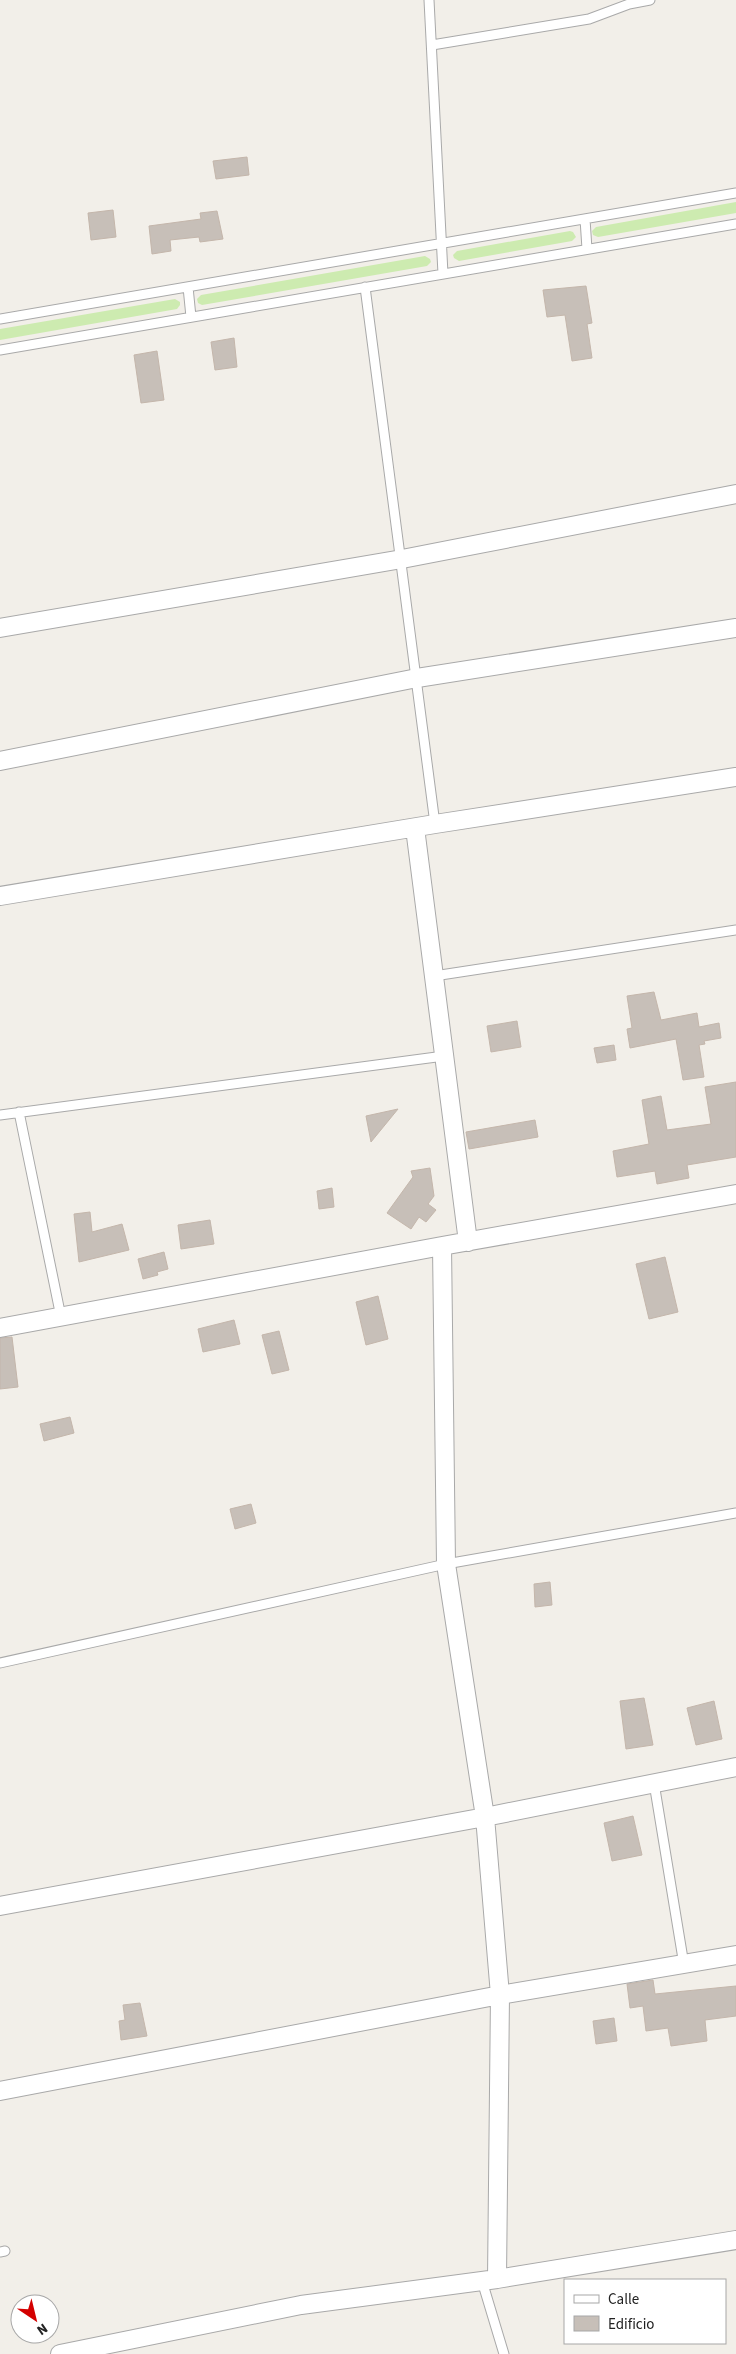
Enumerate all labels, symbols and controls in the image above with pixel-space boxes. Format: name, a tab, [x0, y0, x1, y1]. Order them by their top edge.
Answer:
legend	[564, 2279, 726, 2344]
text: Calle	[608, 2289, 639, 2310]
north arrow	[10, 2294, 60, 2344]
text: Edificio	[608, 2314, 655, 2335]
text: N	[32, 2318, 51, 2340]

